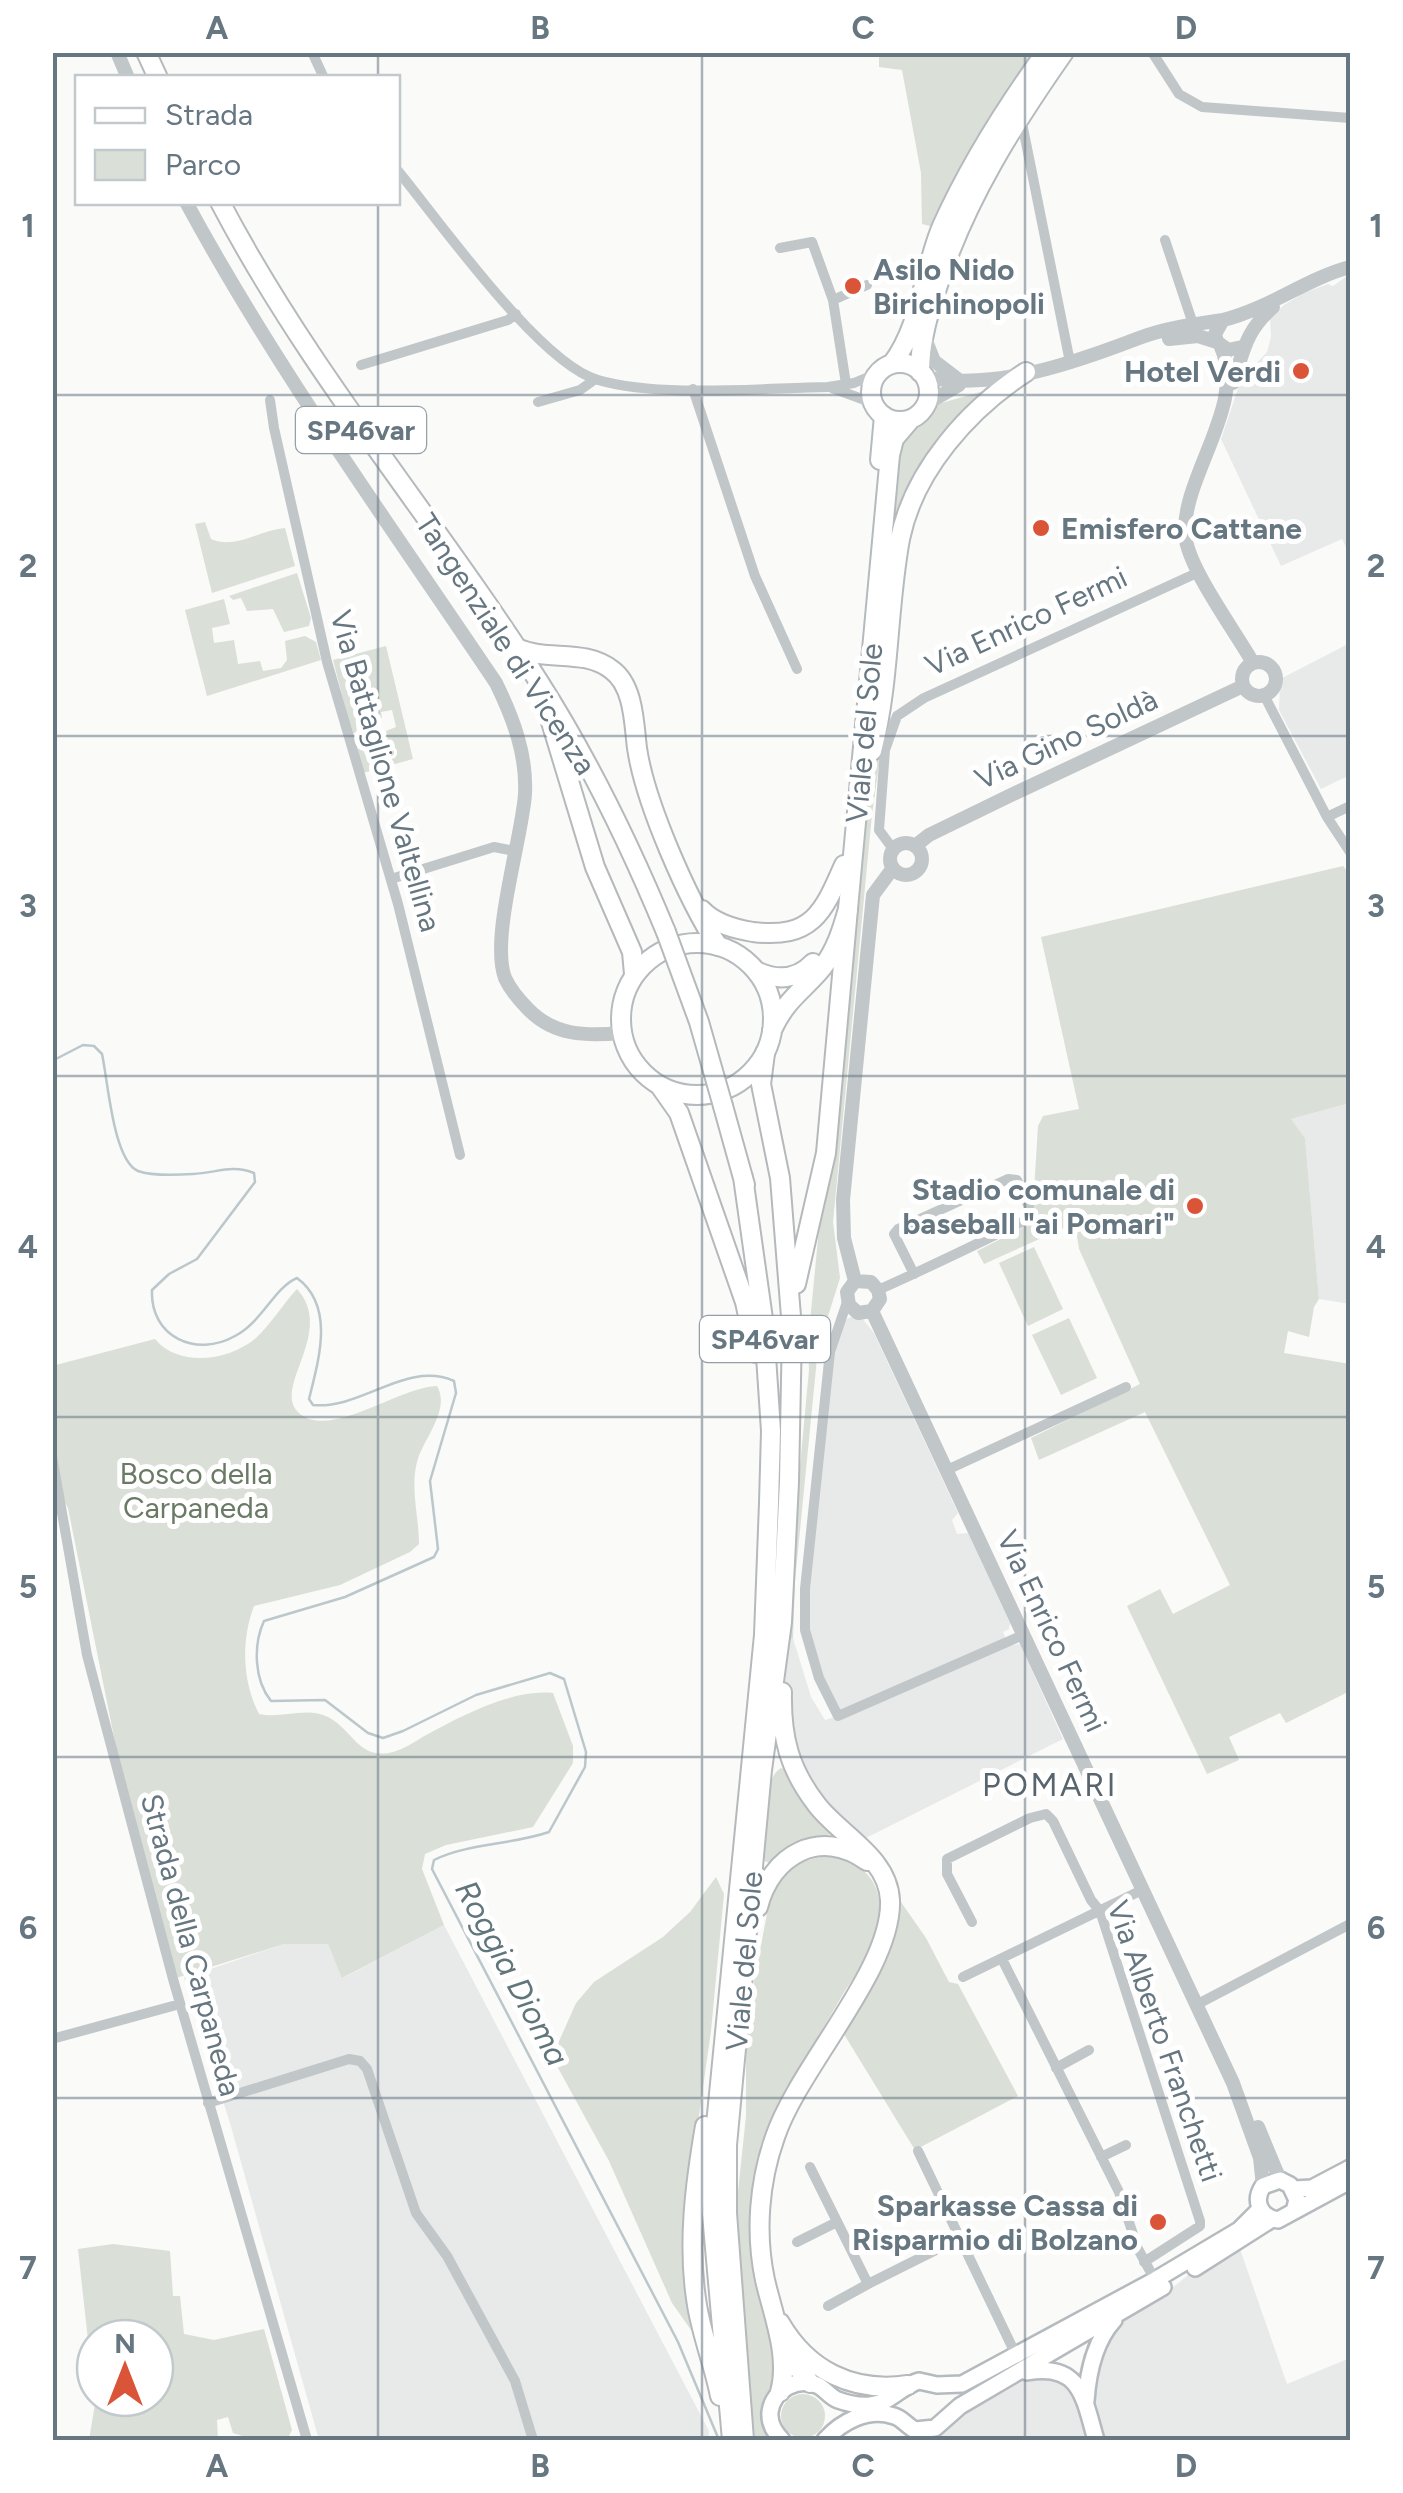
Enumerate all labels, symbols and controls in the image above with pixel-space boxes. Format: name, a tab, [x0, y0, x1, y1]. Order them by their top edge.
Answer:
text: A	[206, 9, 229, 47]
text: B	[530, 9, 550, 47]
text: C	[851, 9, 875, 47]
text: D	[1175, 9, 1197, 47]
legend	[75, 75, 400, 205]
text: Strada	[165, 96, 253, 133]
text: Parco	[165, 146, 241, 183]
text: 1	[21, 207, 35, 245]
text: 1	[1369, 207, 1383, 245]
place label: Asilo Nido Birichinopoli	[873, 251, 1045, 322]
marker: Asilo Nido Birichinopoli	[842, 275, 864, 297]
place label: Hotel Verdi	[1124, 353, 1281, 390]
marker: Hotel Verdi	[1290, 360, 1312, 382]
road number: SP46var	[296, 407, 426, 453]
street label: Tangenziale di Vicenza	[408, 506, 604, 782]
place label: Emisfero Cattane	[1061, 510, 1302, 547]
marker: Emisfero Cattane	[1030, 517, 1052, 539]
text: 2	[19, 547, 37, 585]
text: 2	[1367, 547, 1385, 585]
street label: Via Enrico Fermi	[919, 558, 1133, 684]
street label: Via Battaglione Valtellina	[322, 606, 450, 936]
street label: Viale del Sole	[838, 642, 890, 824]
street label: Via Gino Soldà	[969, 681, 1163, 797]
text: 3	[19, 887, 37, 925]
text: 3	[1367, 887, 1385, 925]
place label: Stadio comunale di baseball "ai Pomari"	[902, 1171, 1175, 1242]
marker: Stadio comunale di baseball "ai Pomari"	[1184, 1195, 1206, 1217]
text: 4	[18, 1228, 38, 1266]
text: 4	[1366, 1228, 1386, 1266]
road number: SP46var	[700, 1316, 830, 1362]
park label: Bosco della Carpaneda	[119, 1455, 273, 1526]
street label: Via Enrico Fermi	[989, 1524, 1115, 1738]
text: 5	[19, 1568, 37, 1606]
text: 5	[1367, 1568, 1385, 1606]
district label: POMARI	[982, 1766, 1118, 1804]
street label: Strada della Carpaneda	[133, 1790, 249, 2100]
street label: Viale del Sole	[718, 1870, 770, 2052]
water label: Roggia Dioma	[447, 1874, 577, 2072]
street label: Via Alberto Franchetti	[1100, 1896, 1230, 2186]
text: 6	[19, 1909, 37, 1947]
text: 6	[1367, 1909, 1385, 1947]
place label: Sparkasse Cassa di Risparmio di Bolzano	[852, 2187, 1138, 2258]
marker: Sparkasse Cassa di Risparmio di Bolzano	[1147, 2211, 1169, 2233]
text: 7	[19, 2249, 37, 2287]
text: 7	[1367, 2249, 1385, 2287]
north arrow	[75, 2318, 175, 2418]
text: N	[114, 2326, 136, 2360]
text: A	[206, 2447, 229, 2485]
text: B	[530, 2447, 550, 2485]
text: C	[851, 2447, 875, 2485]
text: D	[1175, 2447, 1197, 2485]

